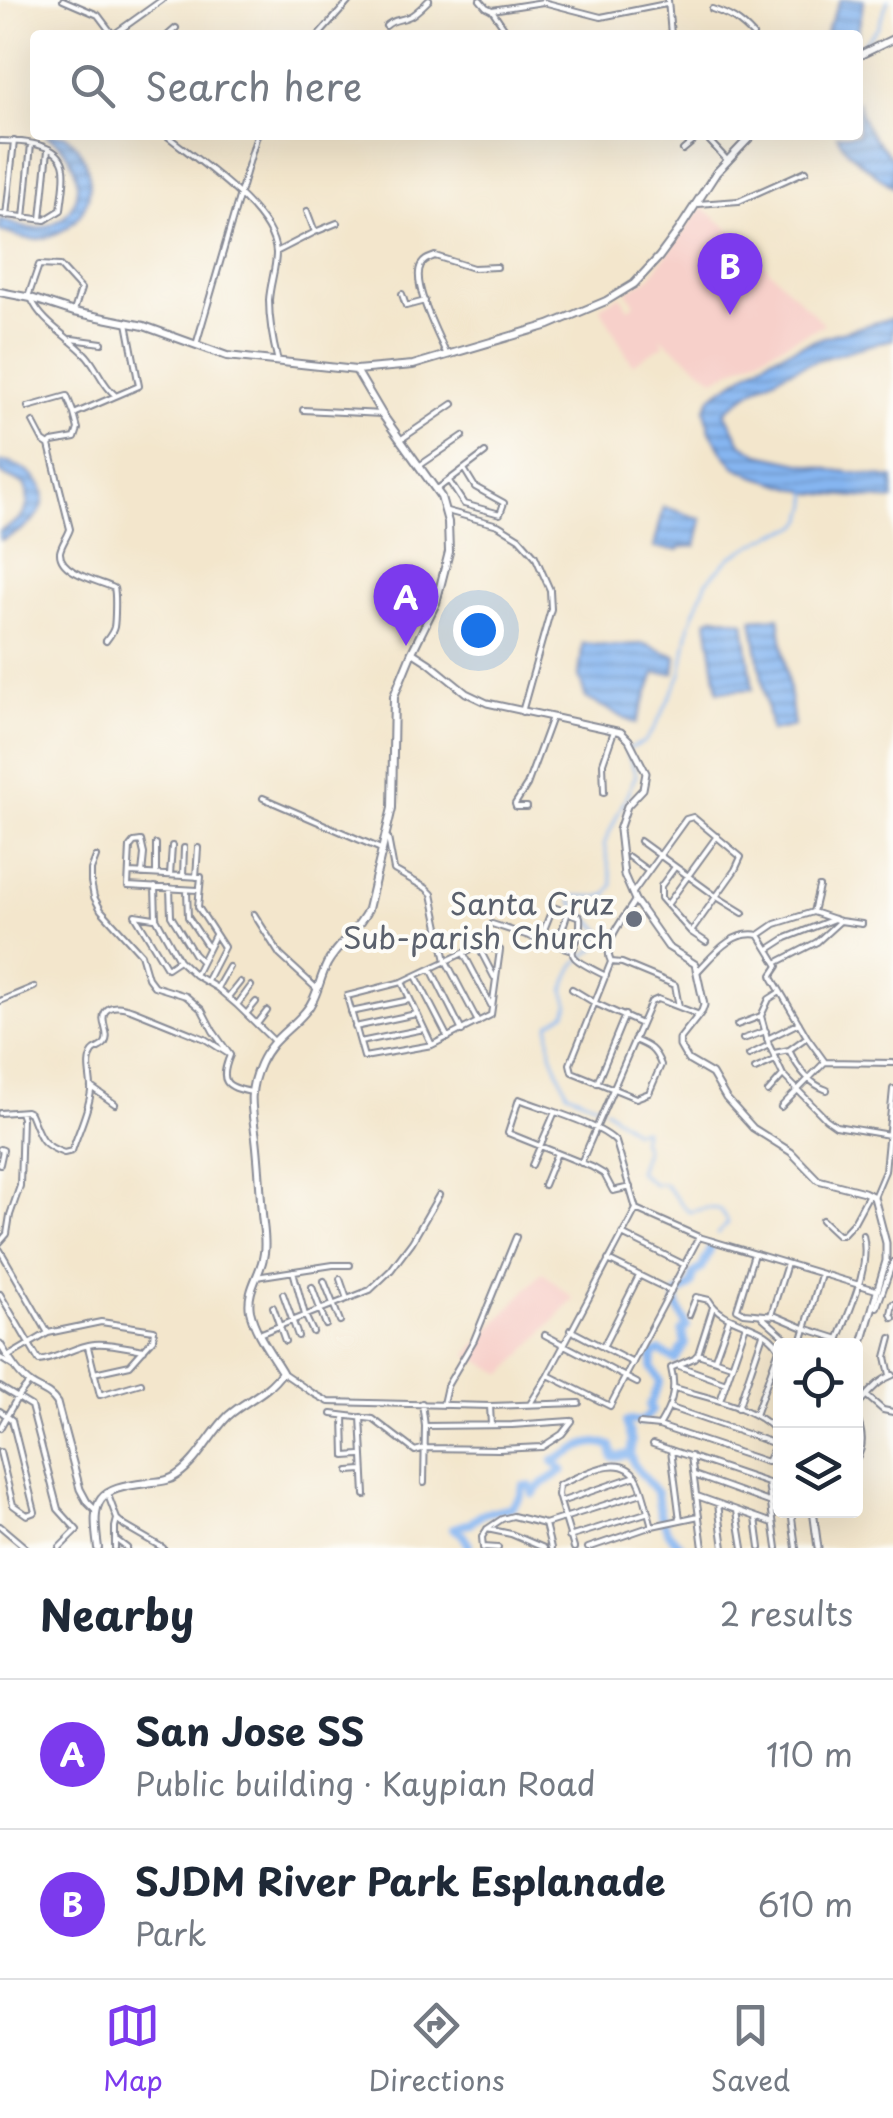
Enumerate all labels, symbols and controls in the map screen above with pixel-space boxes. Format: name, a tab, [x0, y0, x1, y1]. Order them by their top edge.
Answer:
search box	[30, 30, 863, 140]
text: Search here	[145, 57, 362, 114]
icon: search	[65, 58, 120, 113]
pin: B	[698, 232, 762, 315]
pin: A	[374, 564, 438, 646]
your location	[453, 605, 504, 656]
place label: Santa Cruz Sub-parish Church	[343, 880, 614, 959]
marker: Santa Cruz Sub-parish Church	[623, 908, 645, 930]
map controls	[773, 1338, 863, 1518]
button: locate	[773, 1338, 863, 1428]
button: layers	[773, 1428, 863, 1518]
text: Nearby	[40, 1582, 194, 1645]
text: 2 results	[720, 1589, 853, 1637]
text: San Jose SS	[135, 1702, 365, 1759]
text: A	[60, 1730, 85, 1778]
text: 110 m	[766, 1730, 853, 1778]
text: Public building · Kaypian Road	[135, 1759, 596, 1807]
text: SJDM River Park Esplanade	[135, 1852, 666, 1909]
text: B	[62, 1880, 83, 1928]
text: 610 m	[758, 1880, 853, 1928]
text: Park	[135, 1909, 207, 1957]
tab: Map	[103, 1998, 163, 2101]
tab: Directions	[369, 1998, 505, 2101]
tab: Saved	[711, 1998, 790, 2101]

